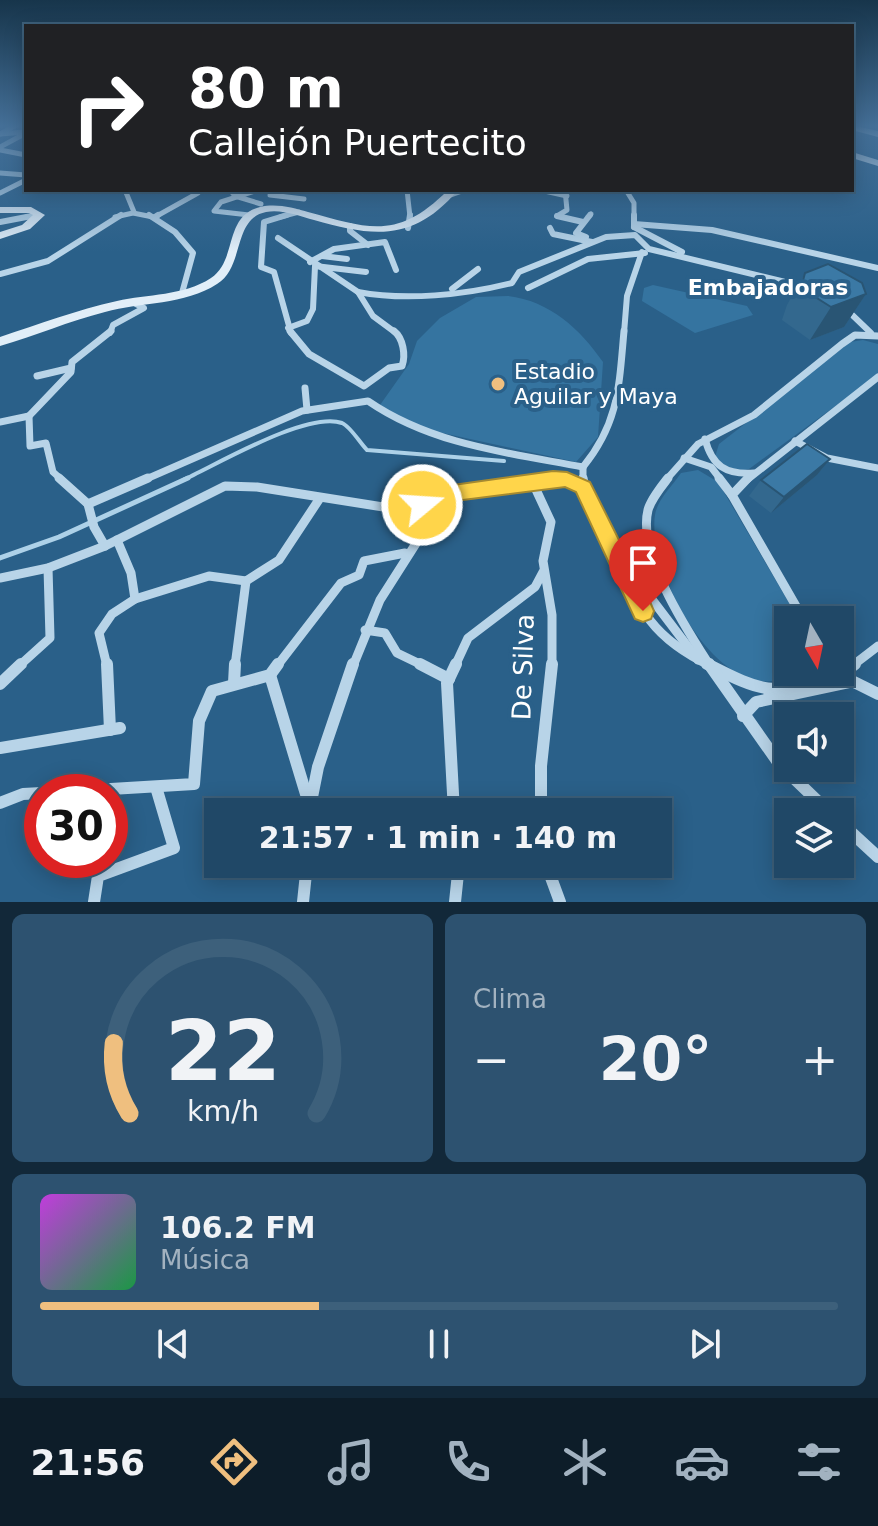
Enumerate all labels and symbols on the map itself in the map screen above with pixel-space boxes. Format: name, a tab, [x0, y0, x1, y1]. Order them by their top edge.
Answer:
district label: Embajadoras	[688, 275, 848, 300]
place label: Estadio Aguilar y Maya	[514, 359, 678, 409]
marker: Estadio Aguilar y Maya	[489, 375, 507, 393]
position arrow	[380, 463, 464, 547]
pin	[609, 529, 677, 611]
north arrow	[774, 606, 854, 686]
street label: De Silva	[506, 613, 540, 721]
speed limit sign: 30	[24, 774, 128, 878]

